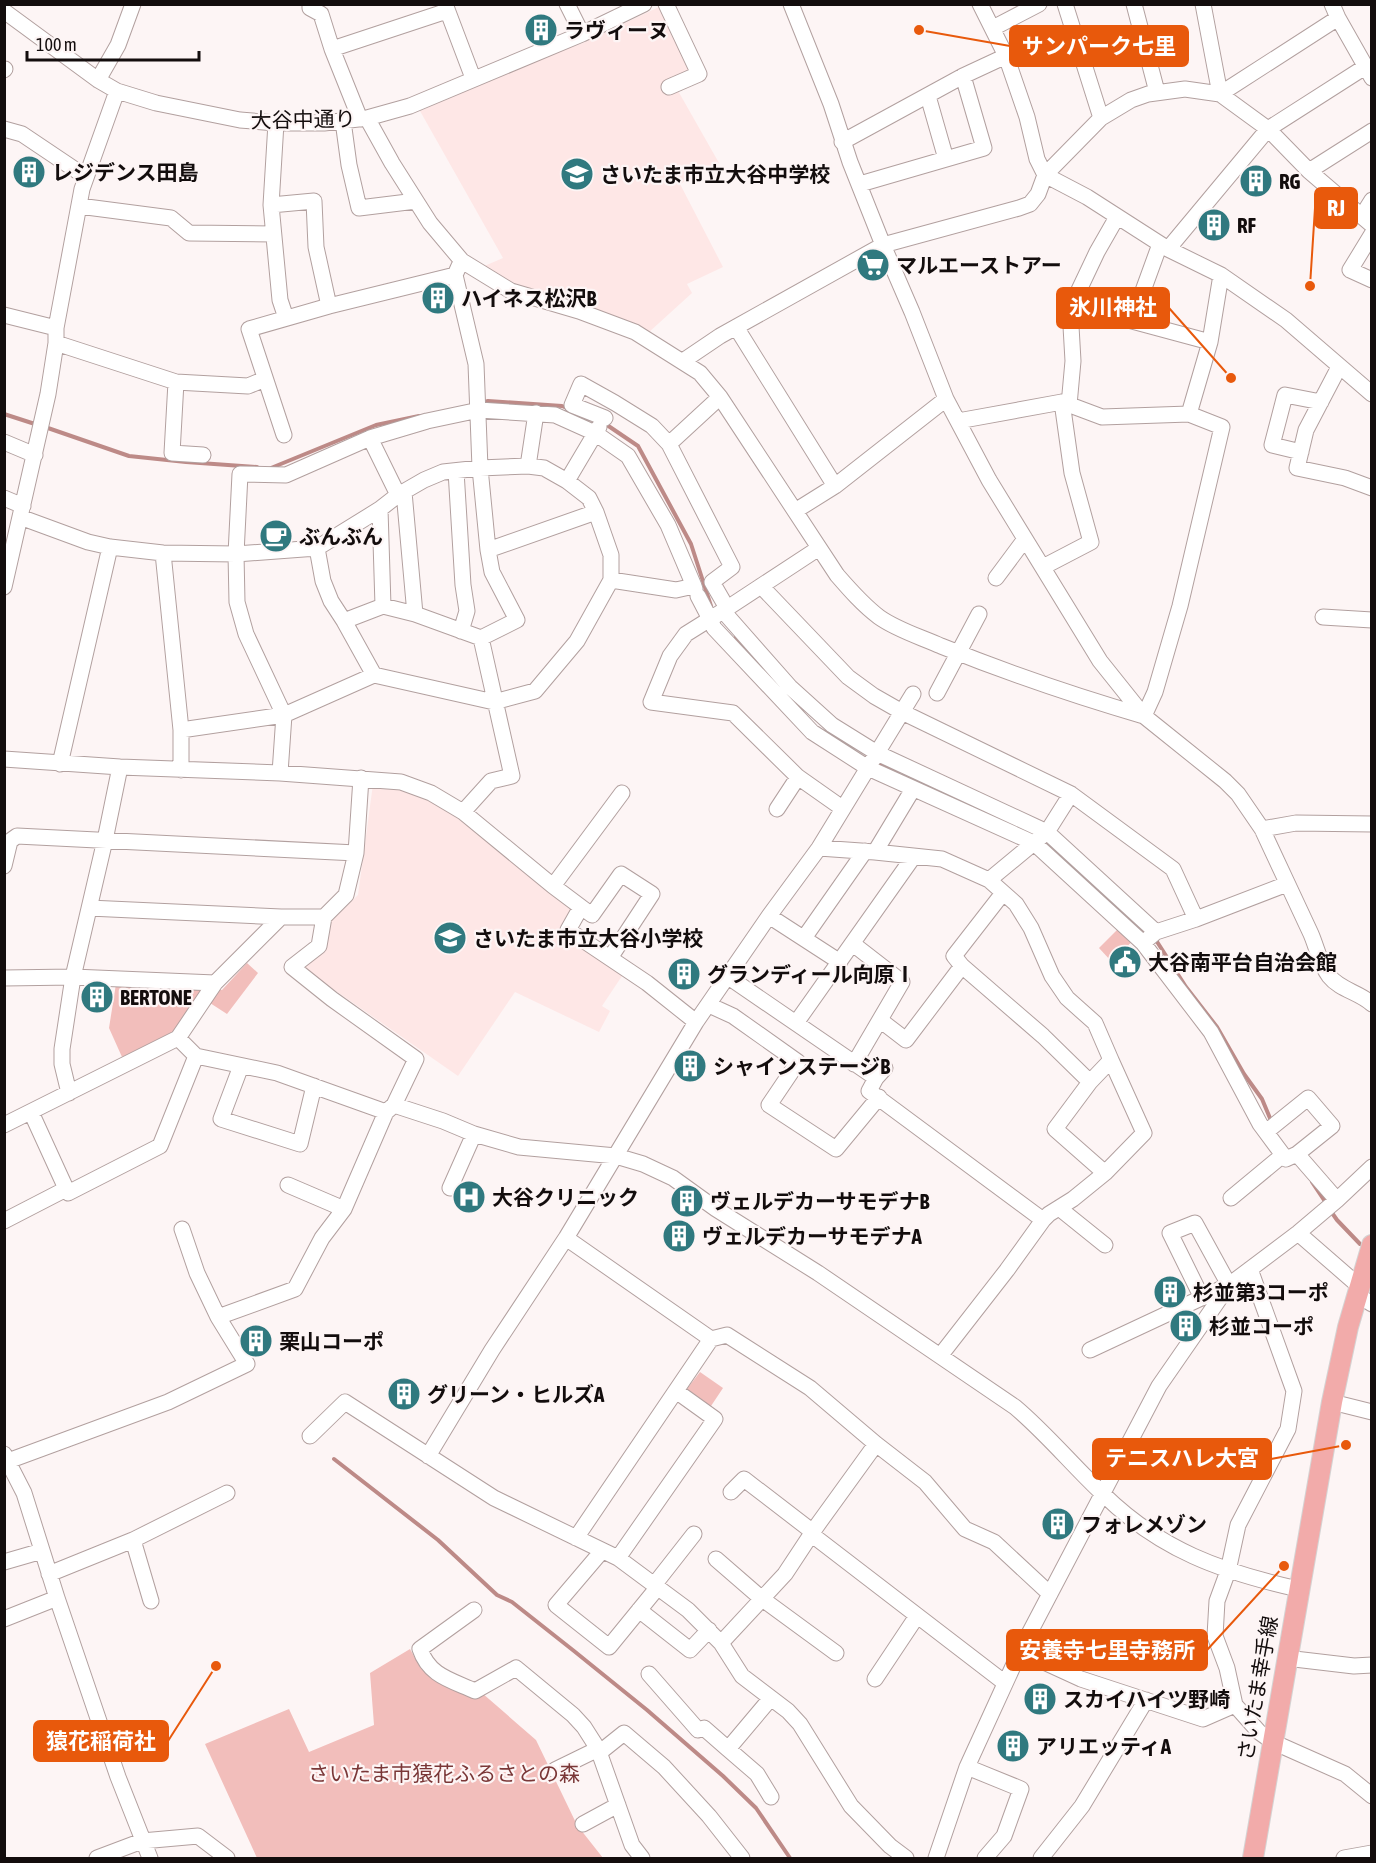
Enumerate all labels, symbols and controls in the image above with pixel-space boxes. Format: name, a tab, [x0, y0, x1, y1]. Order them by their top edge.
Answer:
building icon: ラヴィーヌ	[523, 12, 559, 48]
place label: ラヴィーヌ	[564, 18, 669, 42]
scale bar	[27, 24, 200, 62]
callout: サンパーク七里	[1010, 26, 1188, 66]
text: サンパーク七里	[1022, 33, 1176, 59]
text: 100 m	[36, 34, 77, 55]
street label: 大谷中通り	[250, 106, 356, 132]
building icon: レジデンス田島	[11, 154, 47, 190]
school or university icon: さいたま市立大谷中学校	[559, 156, 595, 192]
place label: レジデンス田島	[52, 160, 199, 184]
place label: さいたま市立大谷中学校	[600, 162, 830, 186]
building icon: RG	[1238, 163, 1274, 199]
place label: RG	[1279, 169, 1300, 193]
callout: RJ	[1315, 188, 1357, 228]
text: RJ	[1327, 195, 1345, 221]
building icon: RF	[1196, 207, 1232, 243]
place label: RF	[1237, 213, 1257, 237]
supermarket icon: マルエーストアー	[855, 247, 891, 283]
place label: マルエーストアー	[896, 253, 1062, 277]
building icon: ハイネス松沢B	[420, 280, 456, 316]
place label: ハイネス松沢B	[461, 286, 597, 310]
callout: 氷川神社	[1057, 288, 1169, 328]
text: 氷川神社	[1069, 294, 1157, 320]
cafe icon: ぶんぶん	[258, 518, 294, 554]
place label: ぶんぶん	[299, 524, 383, 548]
school or university icon: さいたま市立大谷小学校	[432, 920, 468, 956]
place label: さいたま市立大谷小学校	[473, 926, 703, 950]
public building icon: 大谷南平台自治会館	[1107, 944, 1143, 980]
place label: 大谷南平台自治会館	[1148, 950, 1337, 974]
building icon: グランディール向原Ⅰ	[666, 956, 702, 992]
place label: グランディール向原Ⅰ	[707, 962, 916, 986]
building icon: BERTONE	[79, 979, 115, 1015]
place label: BERTONE	[120, 985, 192, 1009]
building icon: シャインステージB	[672, 1048, 708, 1084]
place label: シャインステージB	[713, 1054, 890, 1078]
hospital icon: 大谷クリニック	[451, 1179, 487, 1215]
building icon: ヴェルデカーサモデナB	[669, 1183, 705, 1219]
place label: 大谷クリニック	[492, 1185, 639, 1209]
place label: ヴェルデカーサモデナB	[710, 1189, 930, 1213]
building icon: ヴェルデカーサモデナA	[661, 1218, 697, 1254]
place label: ヴェルデカーサモデナA	[702, 1224, 923, 1248]
building icon: 杉並第3コーポ	[1152, 1274, 1188, 1310]
place label: 杉並第3コーポ	[1193, 1280, 1329, 1304]
building icon: 杉並コーポ	[1168, 1308, 1204, 1344]
place label: 杉並コーポ	[1209, 1314, 1314, 1338]
building icon: 栗山コーポ	[238, 1323, 274, 1359]
place label: 栗山コーポ	[279, 1329, 384, 1353]
building icon: グリーン・ヒルズA	[386, 1376, 422, 1412]
place label: グリーン・ヒルズA	[427, 1382, 605, 1406]
callout: テニスハレ大宮	[1093, 1439, 1271, 1479]
text: テニスハレ大宮	[1105, 1445, 1259, 1471]
building icon: フォレメゾン	[1040, 1506, 1076, 1542]
place label: フォレメゾン	[1081, 1512, 1207, 1536]
street label: さいたま幸手線	[1232, 1614, 1282, 1762]
callout: 安養寺七里寺務所	[1007, 1630, 1207, 1670]
text: 安養寺七里寺務所	[1019, 1637, 1195, 1663]
building icon: スカイハイツ野崎	[1022, 1681, 1058, 1717]
place label: スカイハイツ野崎	[1063, 1687, 1230, 1711]
callout: 猿花稲荷社	[34, 1721, 168, 1761]
text: 猿花稲荷社	[46, 1728, 156, 1754]
building icon: アリエッティA	[995, 1728, 1031, 1764]
place label: アリエッティA	[1036, 1734, 1172, 1758]
park label: さいたま市猿花ふるさとの森	[308, 1761, 580, 1785]

